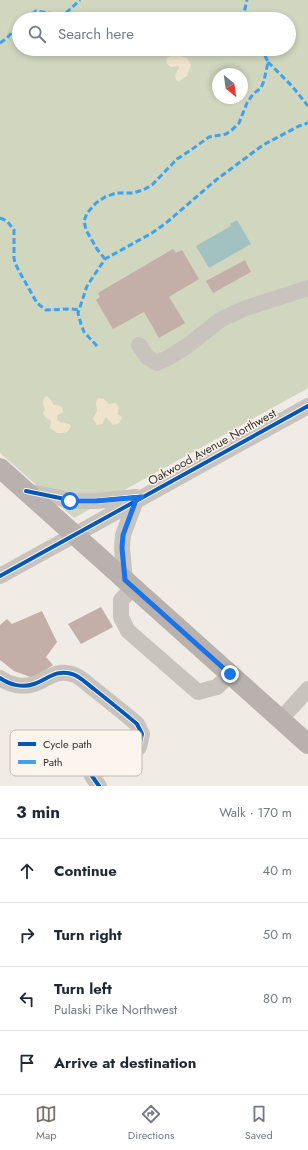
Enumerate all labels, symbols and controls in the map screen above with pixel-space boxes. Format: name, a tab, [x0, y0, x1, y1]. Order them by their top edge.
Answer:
search box	[12, 12, 296, 56]
icon: search	[26, 23, 48, 45]
text: Search here	[58, 23, 134, 45]
north arrow	[212, 68, 248, 104]
street label: Oakwood Avenue Northwest	[145, 404, 280, 490]
route start	[61, 492, 79, 510]
route end	[221, 665, 239, 683]
legend	[10, 730, 142, 776]
text: Cycle path	[43, 736, 92, 752]
text: Path	[43, 754, 62, 770]
text: 3 min	[16, 800, 60, 824]
text: Walk · 170 m	[219, 803, 292, 822]
icon: ahead	[16, 860, 38, 882]
text: Continue	[54, 860, 117, 882]
text: 40 m	[263, 861, 292, 880]
icon: right	[16, 924, 38, 946]
text: Turn right	[54, 924, 122, 946]
text: 50 m	[263, 925, 292, 944]
text: Turn left	[54, 978, 112, 1000]
icon: left	[16, 988, 38, 1010]
text: 80 m	[263, 989, 292, 1008]
text: Pulaski Pike Northwest	[54, 1000, 177, 1019]
icon: arrive	[16, 1052, 38, 1074]
text: Arrive at destination	[54, 1052, 196, 1074]
tab: Map	[35, 1103, 57, 1143]
tab: Directions	[128, 1103, 174, 1143]
tab: Saved	[245, 1103, 273, 1143]

